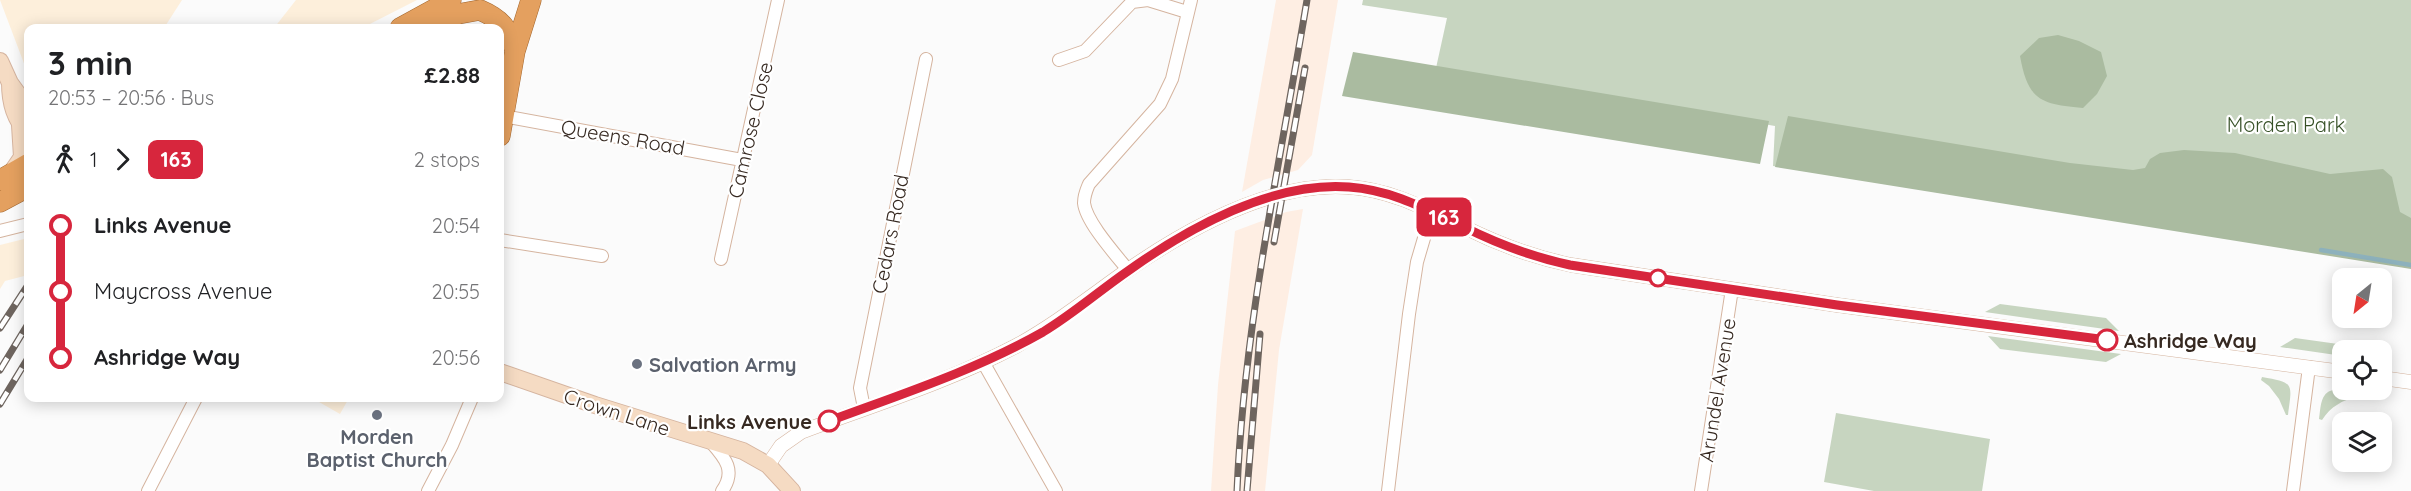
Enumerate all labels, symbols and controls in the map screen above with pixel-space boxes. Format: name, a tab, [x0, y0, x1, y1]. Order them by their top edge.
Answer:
text: 3 min	[48, 42, 133, 83]
street label: Camrose Close	[722, 59, 778, 201]
text: £2.88	[424, 61, 480, 89]
text: 20:53 – 20:56 · Bus	[48, 85, 214, 110]
park label: Morden Park	[2227, 112, 2345, 137]
street label: Queens Road	[559, 114, 687, 160]
icon: walk	[48, 143, 81, 176]
icon: forward	[106, 143, 139, 176]
text: 163	[160, 146, 191, 172]
text: 1	[90, 147, 97, 172]
text: 2 stops	[414, 147, 480, 172]
street label: Cedars Road	[866, 172, 914, 296]
line badge: 163	[1410, 198, 1478, 236]
text: 163	[1428, 204, 1460, 230]
text: Links Avenue	[94, 211, 232, 239]
text: 20:54	[432, 213, 480, 238]
north arrow	[2332, 268, 2392, 328]
map controls	[2332, 268, 2392, 472]
unlabelled marker	[1649, 269, 1667, 287]
text: Maycross Avenue	[94, 277, 272, 305]
text: 20:55	[431, 279, 480, 304]
street label: Arundel Avenue	[1693, 316, 1741, 464]
place label: Ashridge Way	[2124, 328, 2257, 353]
marker: Ashridge Way	[2096, 329, 2118, 351]
button: locate	[2332, 340, 2392, 400]
text: Ashridge Way	[94, 343, 240, 371]
text: 20:56	[432, 345, 480, 370]
place label: Salvation Army	[649, 352, 797, 377]
marker: Salvation Army	[630, 357, 644, 371]
street label: Crown Lane	[561, 383, 673, 441]
marker: Morden Baptist Church	[370, 408, 384, 422]
place label: Links Avenue	[687, 409, 812, 434]
marker: Links Avenue	[818, 410, 840, 432]
button: layers	[2332, 412, 2392, 472]
place label: Morden Baptist Church	[307, 424, 447, 472]

